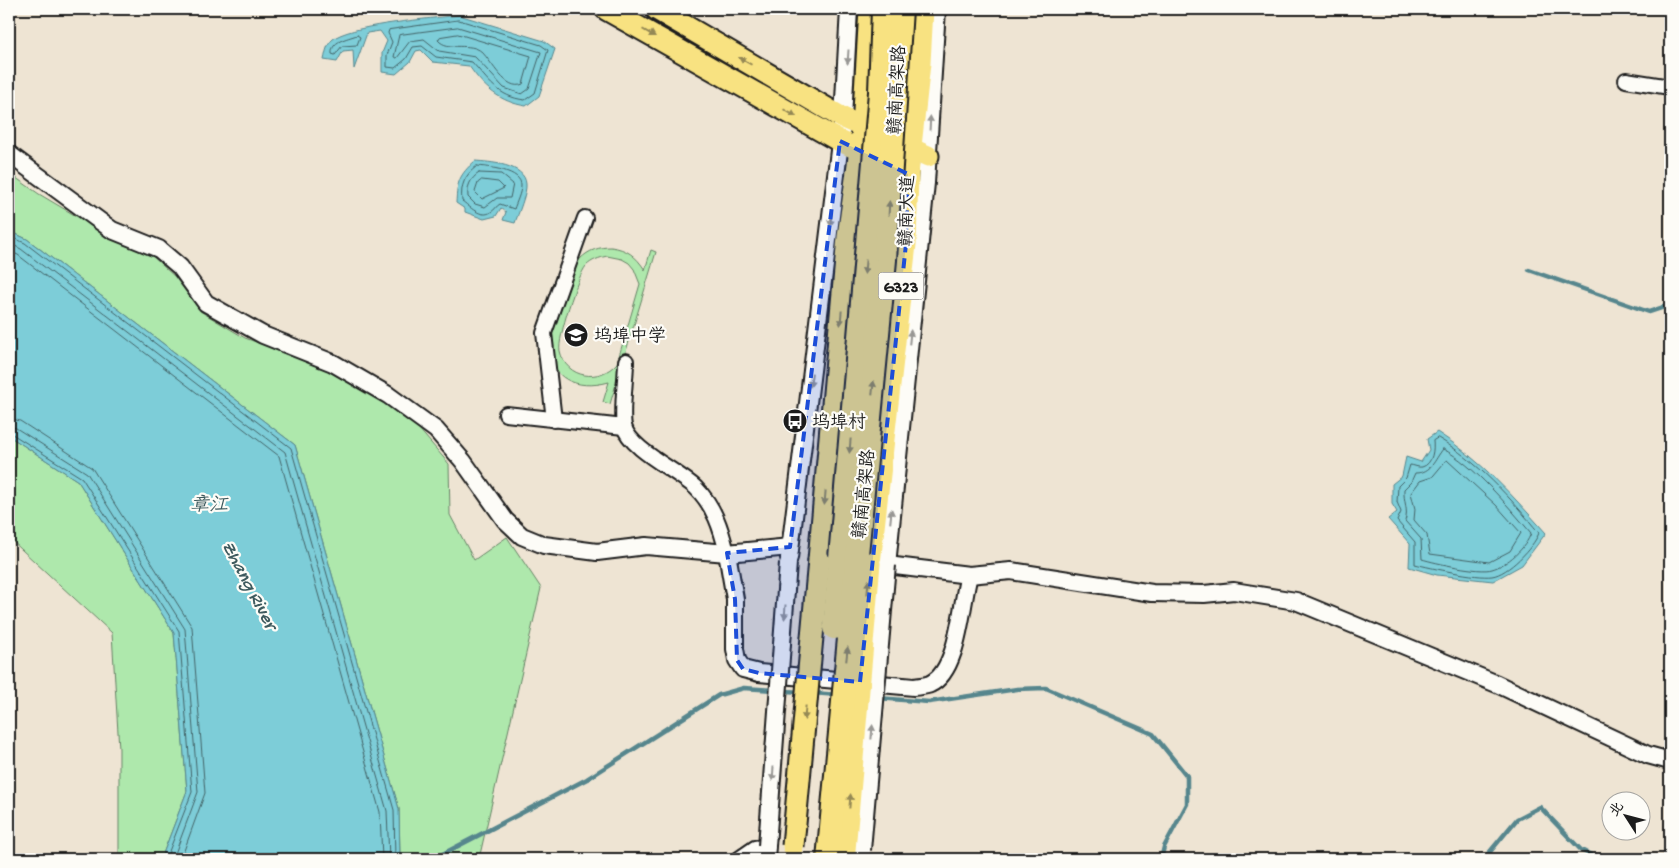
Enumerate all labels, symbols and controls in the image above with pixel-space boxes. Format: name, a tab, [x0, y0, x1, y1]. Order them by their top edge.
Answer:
one-way arrow	[642, 28, 655, 37]
street label: 赣南高架路	[885, 45, 911, 136]
one-way arrow	[843, 50, 851, 66]
one-way arrow	[739, 56, 752, 65]
one-way arrow	[783, 109, 797, 117]
one-way arrow	[926, 115, 934, 131]
street label: 赣南大道	[896, 175, 920, 247]
one-way arrow	[885, 200, 893, 216]
one-way arrow	[827, 211, 835, 227]
one-way arrow	[861, 259, 869, 275]
road number: G323	[878, 272, 924, 300]
one-way arrow	[837, 311, 845, 327]
school or university icon: 坞埠中学	[563, 322, 589, 348]
place label: 坞埠中学	[594, 326, 666, 348]
one-way arrow	[906, 329, 914, 345]
one-way arrow	[806, 373, 814, 389]
one-way arrow	[869, 379, 877, 395]
bus stop icon: 坞埠村	[782, 408, 808, 434]
place label: 坞埠村	[812, 412, 866, 434]
one-way arrow	[845, 438, 853, 454]
street label: 赣南高架路	[849, 448, 881, 540]
one-way arrow	[820, 490, 828, 506]
water label: 章江	[190, 494, 229, 518]
one-way arrow	[887, 508, 895, 524]
water label: Zhang River	[215, 538, 283, 637]
one-way arrow	[865, 579, 873, 595]
one-way arrow	[780, 604, 788, 620]
one-way arrow	[843, 646, 851, 662]
one-way arrow	[801, 705, 809, 721]
one-way arrow	[868, 724, 876, 740]
one-way arrow	[768, 766, 776, 782]
north arrow	[1602, 790, 1652, 840]
one-way arrow	[846, 793, 854, 809]
text: 北	[1607, 799, 1628, 820]

